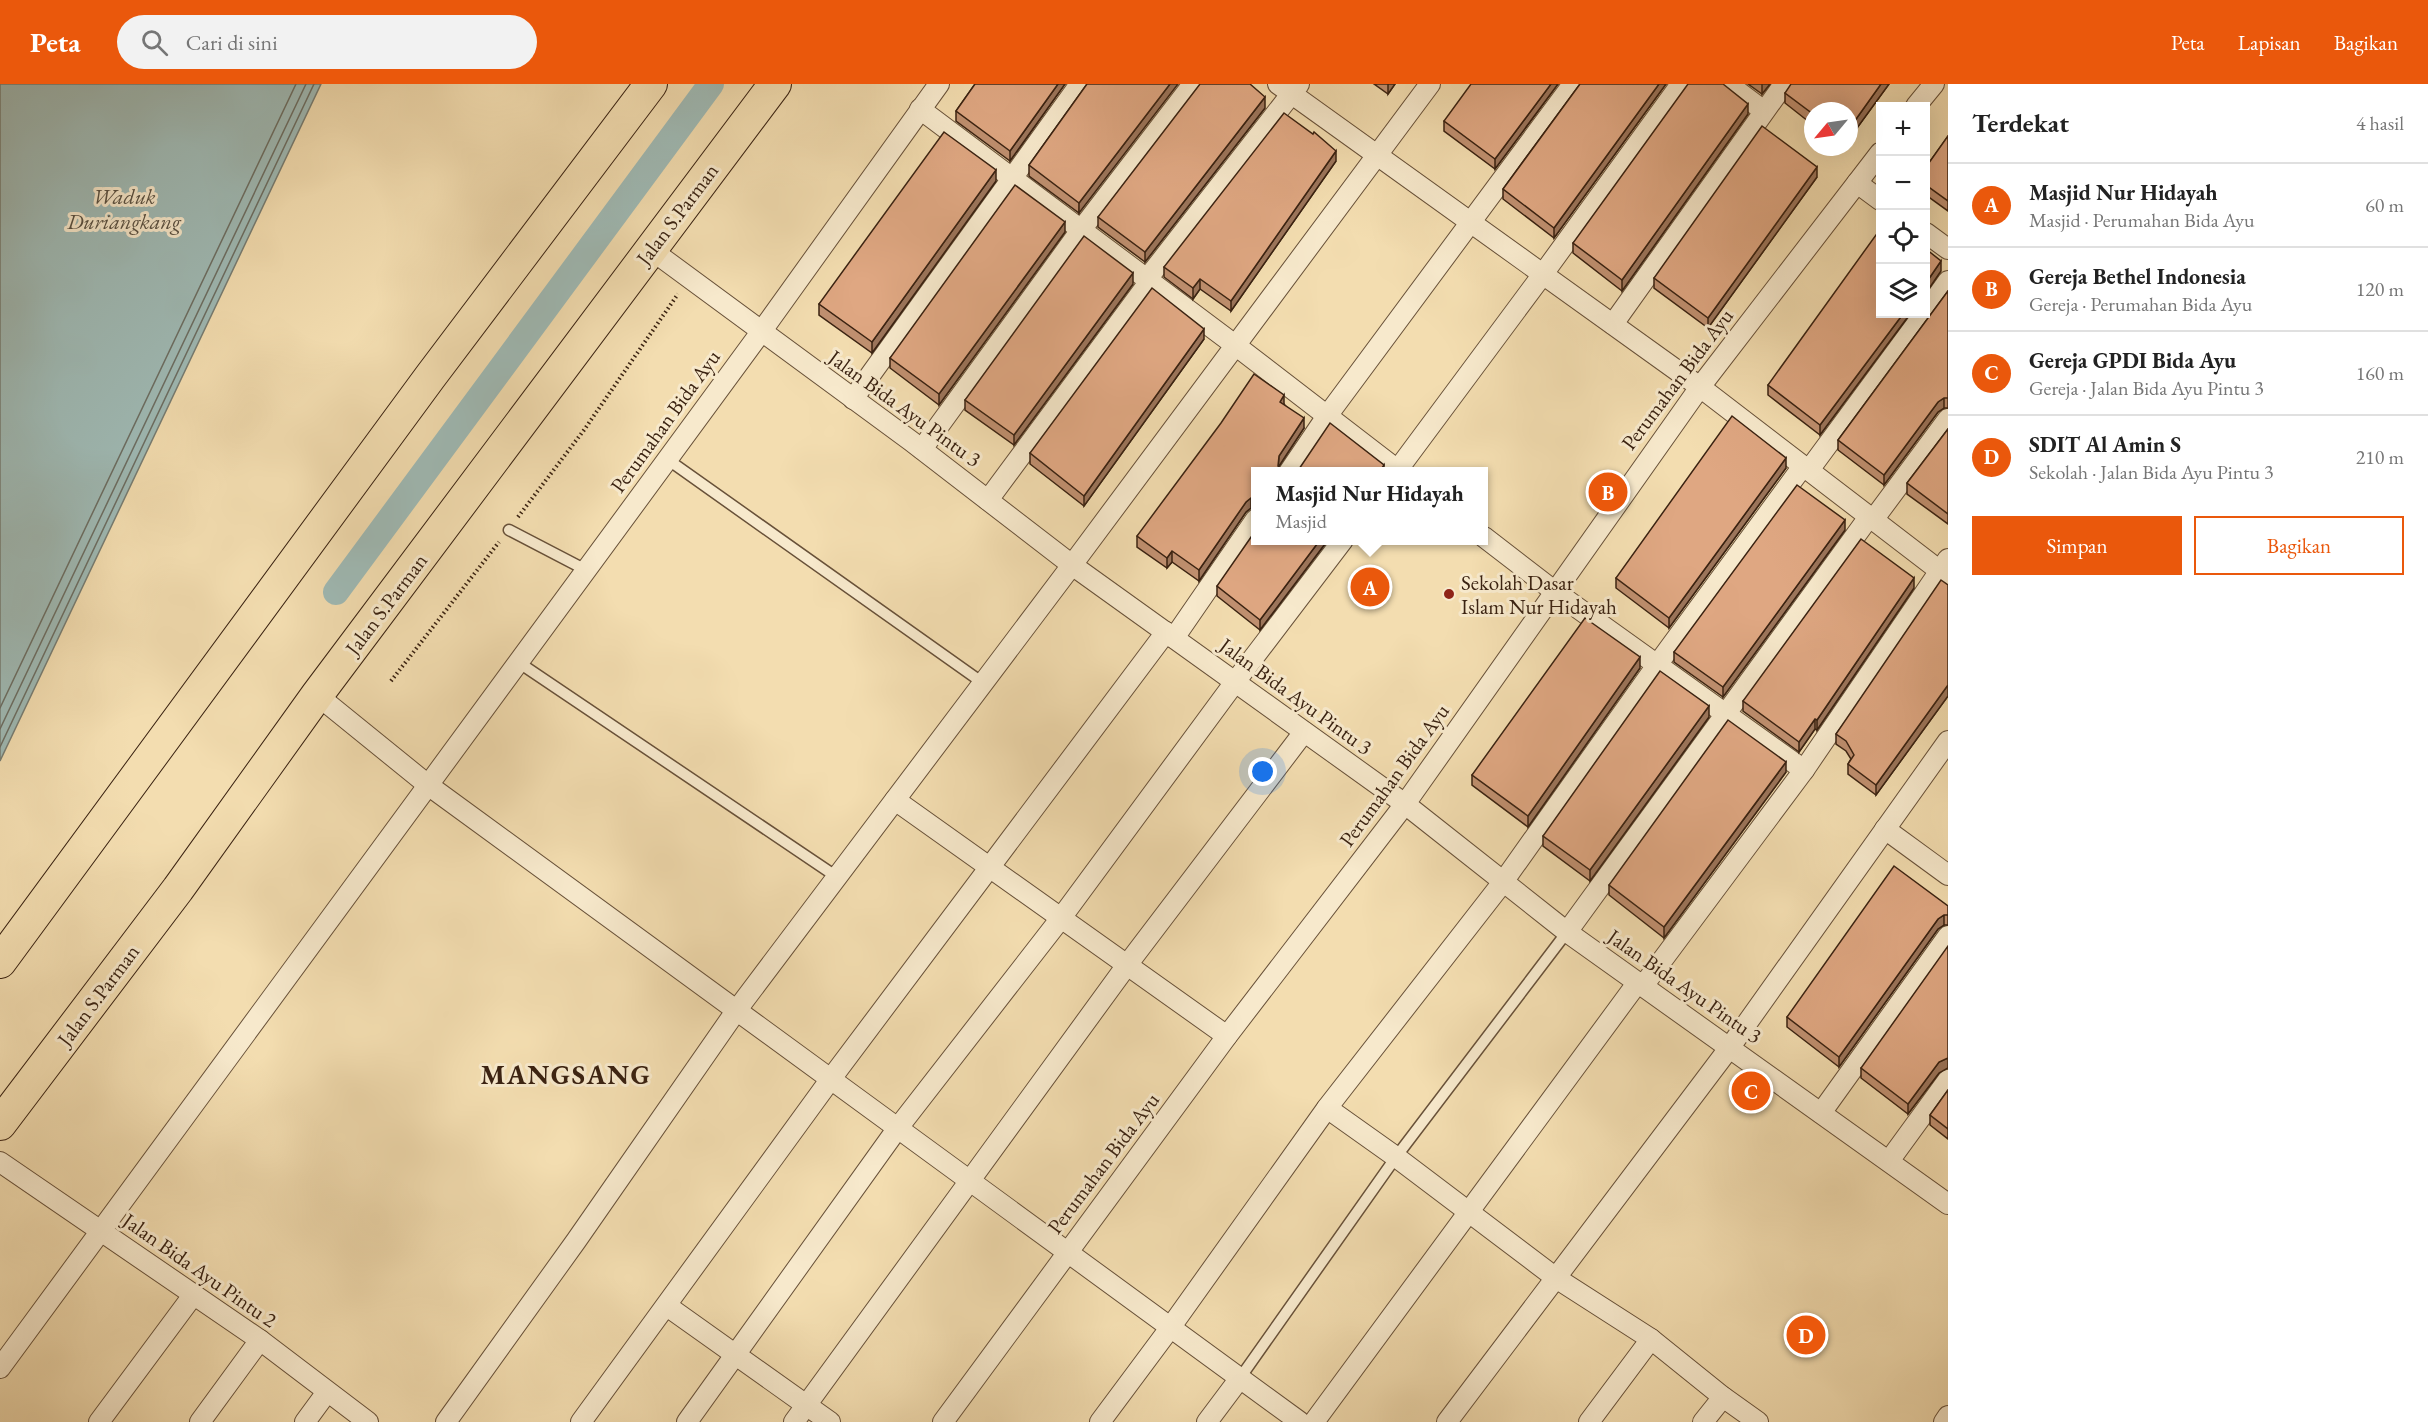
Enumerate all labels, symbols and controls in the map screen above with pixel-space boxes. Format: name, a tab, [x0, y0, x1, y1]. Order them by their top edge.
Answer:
search box	[117, 15, 537, 69]
text: Peta	[30, 24, 81, 60]
icon: search	[138, 26, 171, 59]
text: Cari di sini	[186, 28, 278, 57]
text: Peta	[2171, 29, 2205, 56]
text: Lapisan	[2238, 29, 2301, 56]
text: Bagikan	[2334, 29, 2398, 56]
north arrow	[1804, 102, 1858, 156]
map controls	[1876, 102, 1930, 318]
button: +	[1876, 102, 1930, 156]
text: Terdekat	[1972, 106, 2069, 140]
text: 4 hasil	[2356, 110, 2404, 136]
button: −	[1876, 156, 1930, 210]
street label: Jalan S.Parman	[629, 158, 724, 272]
text: Masjid Nur Hidayah	[2029, 178, 2218, 207]
water label: Waduk Duriangkang	[66, 182, 182, 236]
text: A	[1984, 192, 1999, 218]
text: 60 m	[2365, 192, 2404, 218]
text: Masjid · Perumahan Bida Ayu	[2029, 207, 2255, 233]
button: locate	[1876, 210, 1930, 264]
text: Gereja Bethel Indonesia	[2029, 262, 2246, 291]
button: layers	[1876, 264, 1930, 318]
text: B	[1985, 276, 1998, 302]
text: 120 m	[2356, 276, 2404, 302]
text: Gereja · Perumahan Bida Ayu	[2029, 291, 2252, 317]
street label: Perumahan Bida Ayu	[1615, 303, 1739, 455]
street label: Jalan Bida Ayu Pintu 3	[822, 342, 987, 472]
street label: Perumahan Bida Ayu	[604, 344, 726, 498]
text: Gereja GPDI Bida Ayu	[2029, 346, 2236, 375]
text: C	[1984, 360, 1999, 386]
text: 160 m	[2356, 360, 2404, 386]
text: Gereja · Jalan Bida Ayu Pintu 3	[2029, 375, 2264, 401]
text: SDIT Al Amin S	[2029, 430, 2181, 459]
text: D	[1984, 444, 1999, 470]
text: 210 m	[2356, 444, 2404, 470]
text: Sekolah · Jalan Bida Ayu Pintu 3	[2029, 459, 2274, 485]
popup	[1251, 467, 1488, 545]
pin: B	[1588, 470, 1628, 514]
text: Masjid Nur Hidayah	[1275, 479, 1464, 508]
text: Masjid	[1275, 508, 1327, 534]
button: Simpan	[1972, 516, 2182, 575]
button: Bagikan	[2194, 516, 2404, 575]
street label: Jalan S.Parman	[338, 548, 433, 662]
pin: A	[1350, 564, 1390, 610]
place label: Sekolah Dasar Islam Nur Hidayah	[1461, 569, 1617, 620]
marker: Sekolah Dasar Islam Nur Hidayah	[1442, 587, 1456, 601]
street label: Jalan Bida Ayu Pintu 3	[1213, 630, 1378, 760]
street label: Perumahan Bida Ayu	[1333, 698, 1455, 852]
your location	[1248, 757, 1277, 786]
street label: Jalan Bida Ayu Pintu 3	[1601, 922, 1767, 1049]
street label: Jalan S.Parman	[50, 939, 145, 1053]
district label: MANGSANG	[481, 1057, 651, 1092]
pin: C	[1732, 1068, 1770, 1114]
street label: Perumahan Bida Ayu	[1041, 1087, 1165, 1239]
street label: Jalan Bida Ayu Pintu 2	[116, 1206, 282, 1333]
pin: D	[1786, 1312, 1826, 1358]

